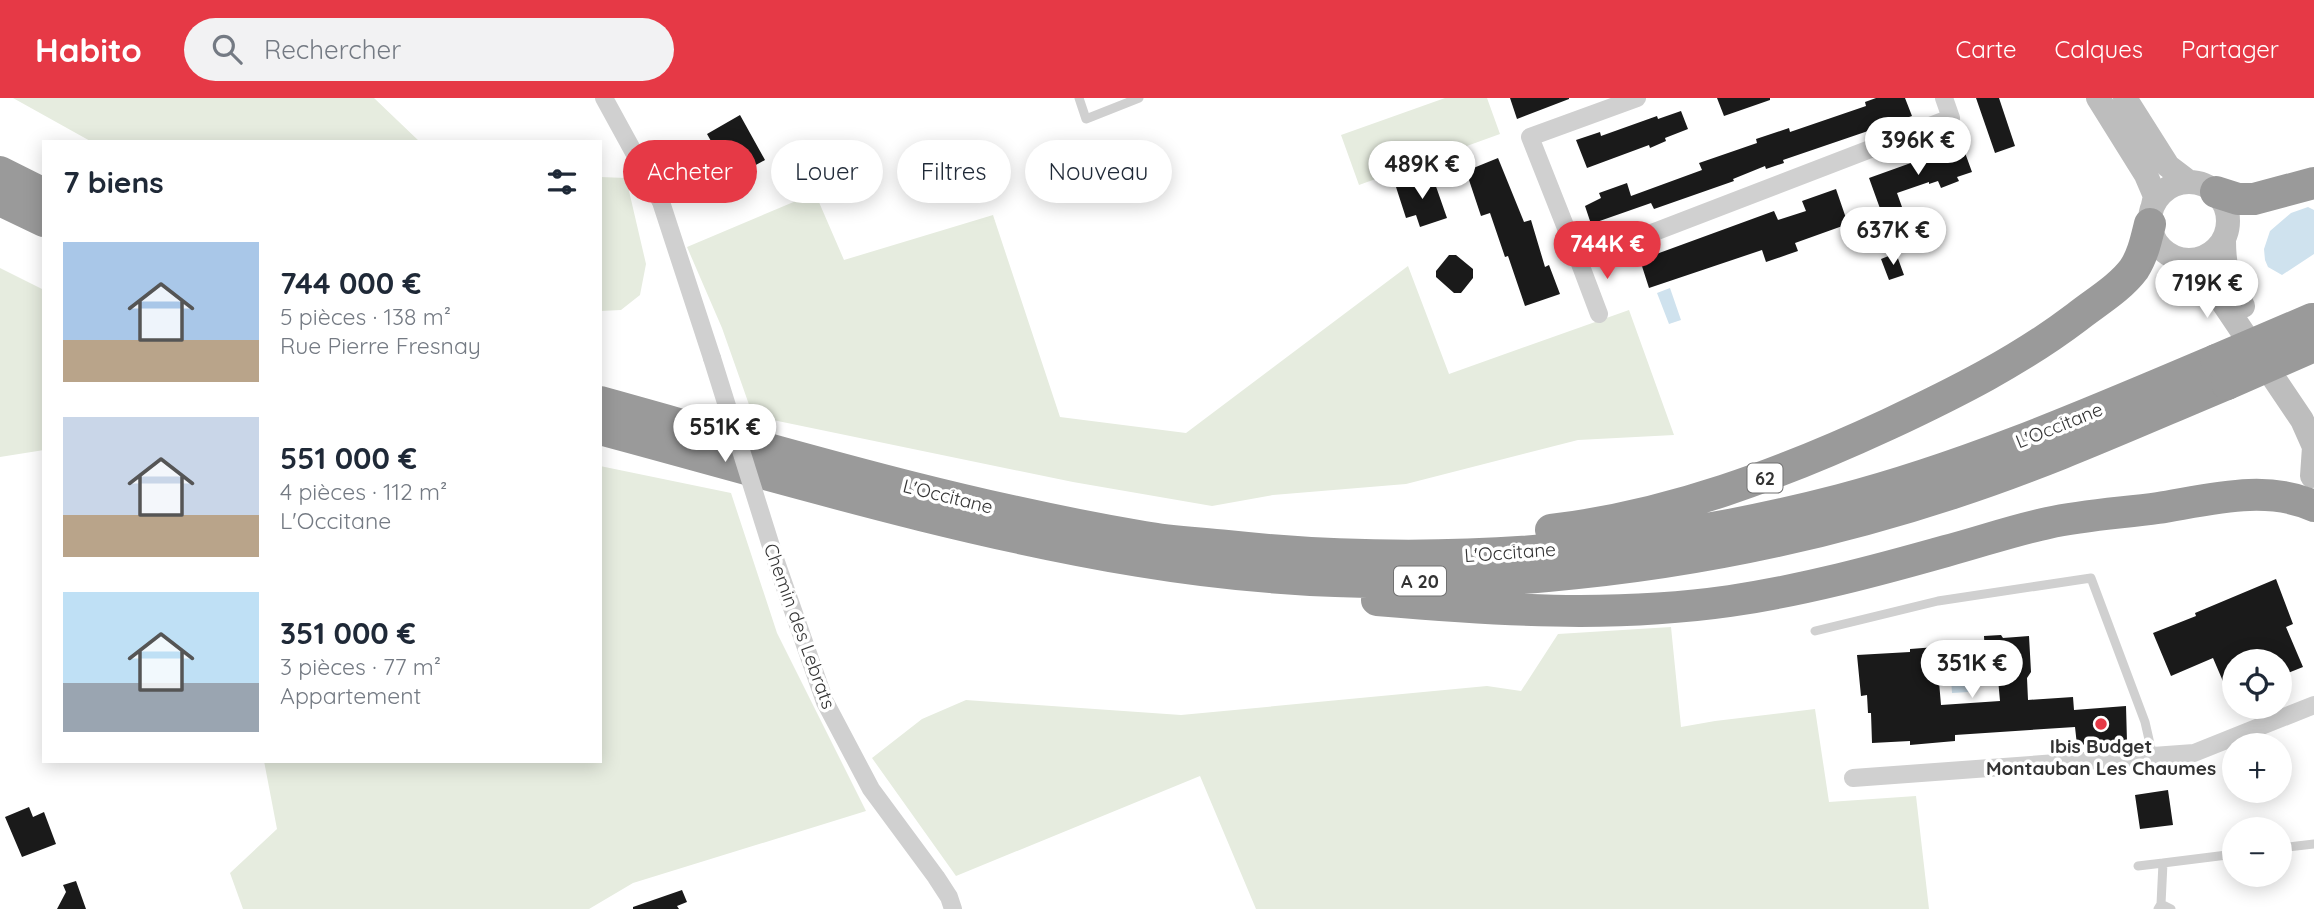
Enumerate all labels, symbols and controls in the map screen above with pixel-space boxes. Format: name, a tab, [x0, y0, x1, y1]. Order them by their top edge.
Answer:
search box	[184, 18, 674, 81]
text: Habito	[35, 29, 142, 70]
icon: search	[208, 30, 246, 68]
text: Rechercher	[264, 33, 401, 66]
text: Carte	[1955, 34, 2017, 64]
text: Calques	[2055, 34, 2143, 64]
text: Partager	[2181, 34, 2279, 64]
pin: 396K €	[1861, 118, 1975, 177]
text: 396K €	[1881, 125, 1955, 154]
chip: Acheter	[623, 140, 757, 203]
chip: Louer	[771, 140, 883, 203]
chip: Filtres	[897, 140, 1011, 203]
chip: Nouveau	[1025, 140, 1172, 203]
pin: 489K €	[1365, 141, 1479, 201]
text: 489K €	[1384, 149, 1460, 178]
text: 7 biens	[63, 163, 164, 201]
icon: filters	[543, 163, 581, 201]
pin: 637K €	[1836, 208, 1950, 267]
text: 637K €	[1856, 215, 1930, 244]
pin: 744K €	[1550, 222, 1664, 281]
text: 744K €	[1570, 229, 1644, 258]
pin: 719K €	[2150, 260, 2264, 320]
text: 744 000 €	[280, 264, 421, 302]
text: 719K €	[2171, 268, 2243, 297]
icon: home	[119, 270, 203, 354]
text: 5 pièces · 138 m²	[280, 302, 451, 331]
text: Rue Pierre Fresnay	[280, 331, 481, 360]
street label: L'Occitane	[2012, 397, 2106, 453]
pin: 551K €	[668, 404, 782, 464]
text: 551K €	[689, 412, 761, 441]
text: 551 000 €	[280, 439, 417, 477]
icon: home	[119, 445, 203, 529]
road number: 62	[1748, 464, 1782, 492]
street label: L'Occitane	[901, 473, 995, 519]
text: 4 pièces · 112 m²	[280, 477, 447, 506]
text: L'Occitane	[280, 506, 391, 535]
street label: L'Occitane	[1463, 537, 1557, 567]
street label: Chemin des Lebrats	[759, 540, 841, 712]
road number: A 20	[1394, 566, 1446, 596]
text: 351 000 €	[280, 614, 416, 652]
icon: home	[119, 620, 203, 704]
pin: 351K €	[1915, 640, 2029, 700]
text: 351K €	[1937, 648, 2007, 677]
map controls	[2222, 649, 2292, 887]
button: locate	[2222, 649, 2292, 719]
text: 3 pièces · 77 m²	[280, 652, 441, 681]
text: Appartement	[280, 681, 421, 710]
marker: Ibis Budget Montauban Les Chaumes	[2093, 716, 2109, 732]
button: +	[2222, 733, 2292, 803]
place label: Ibis Budget Montauban Les Chaumes	[1986, 734, 2216, 780]
button: −	[2222, 817, 2292, 887]

